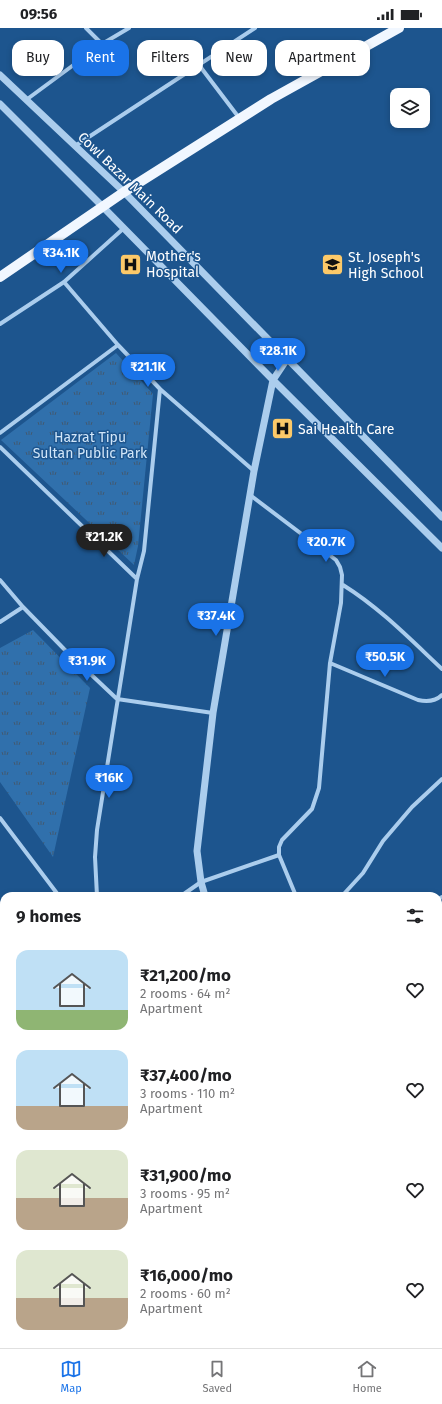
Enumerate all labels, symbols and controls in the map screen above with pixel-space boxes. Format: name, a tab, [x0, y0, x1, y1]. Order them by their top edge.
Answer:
text: 09:56	[20, 5, 57, 23]
chip: Buy	[12, 40, 64, 76]
chip: Rent	[72, 40, 129, 76]
chip: Filters	[137, 40, 203, 76]
chip: New	[211, 40, 267, 76]
chip: Apartment	[275, 40, 370, 76]
map controls	[390, 88, 430, 128]
button: layers	[390, 88, 430, 128]
street label: Cowl Bazar Main Road	[74, 129, 186, 237]
pin: ₹34.1K	[28, 240, 94, 274]
text: ₹34.1K	[42, 245, 80, 260]
place label: Mother's Hospital	[146, 248, 201, 281]
place label: St. Joseph's High School	[348, 249, 424, 282]
hospital icon: Mother's Hospital	[117, 251, 143, 277]
school or university icon: St. Joseph's High School	[319, 252, 345, 278]
pin: ₹28.1K	[245, 338, 311, 372]
text: ₹28.1K	[259, 343, 297, 358]
pin: ₹21.1K	[115, 354, 181, 388]
text: ₹21.1K	[130, 359, 166, 374]
hospital icon: Sai Health Care	[270, 416, 296, 442]
place label: Sai Health Care	[298, 421, 394, 438]
park label: Hazrat Tipu Sultan Public Park	[33, 429, 148, 462]
pin: ₹21.2K	[71, 524, 137, 558]
text: ₹21.2K	[85, 529, 123, 544]
pin: ₹20.7K	[293, 529, 359, 563]
text: ₹20.7K	[307, 534, 345, 549]
pin: ₹37.4K	[183, 603, 249, 637]
text: ₹37.4K	[197, 608, 235, 623]
pin: ₹50.5K	[352, 644, 418, 678]
pin: ₹31.9K	[54, 648, 120, 682]
text: ₹50.5K	[365, 649, 405, 664]
text: ₹31.9K	[68, 653, 106, 668]
pin: ₹16K	[85, 765, 133, 799]
text: ₹16K	[95, 770, 123, 785]
icon: filters	[404, 905, 426, 927]
text: 9 homes	[16, 906, 81, 927]
text: ₹21,200/mo	[140, 965, 231, 986]
icon: home	[48, 966, 96, 1014]
icon: heart	[404, 979, 426, 1001]
text: 2 rooms · 64 m²	[140, 986, 230, 1001]
text: Apartment	[140, 1001, 202, 1016]
text: ₹37,400/mo	[140, 1065, 232, 1086]
icon: home	[48, 1066, 96, 1114]
icon: heart	[404, 1079, 426, 1101]
text: 3 rooms · 110 m²	[140, 1086, 235, 1101]
text: Apartment	[140, 1101, 202, 1116]
text: ₹31,900/mo	[140, 1165, 231, 1186]
icon: home	[48, 1166, 96, 1214]
icon: heart	[404, 1179, 426, 1201]
text: 3 rooms · 95 m²	[140, 1186, 230, 1201]
text: Apartment	[140, 1201, 202, 1216]
text: ₹16,000/mo	[140, 1265, 233, 1286]
icon: home	[48, 1266, 96, 1314]
icon: heart	[404, 1279, 426, 1301]
text: 2 rooms · 60 m²	[140, 1286, 231, 1301]
text: Apartment	[140, 1301, 202, 1316]
tab: Map	[60, 1358, 82, 1395]
tab: Saved	[202, 1358, 232, 1395]
tab: Home	[353, 1358, 382, 1395]

